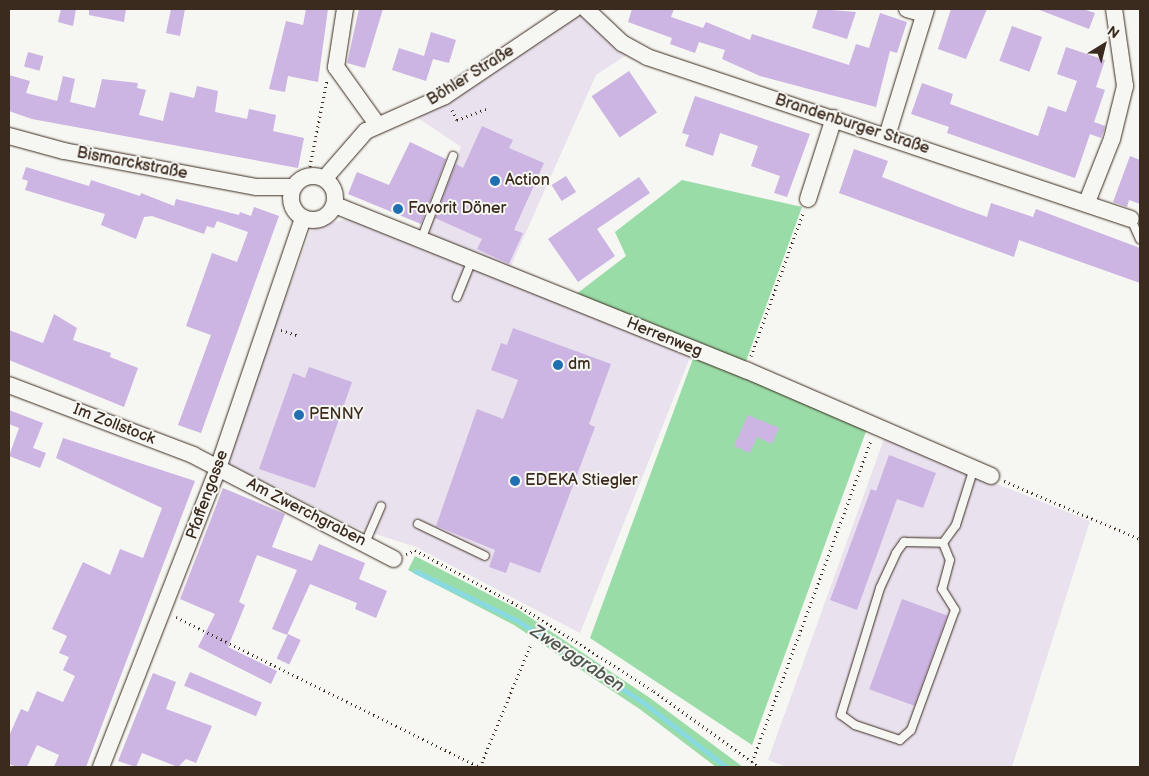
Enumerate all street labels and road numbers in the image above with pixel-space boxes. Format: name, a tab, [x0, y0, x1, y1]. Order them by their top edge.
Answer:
street label: Böhler Straße	[424, 42, 518, 110]
street label: Brandenburger Straße	[772, 91, 932, 159]
street label: Bismarckstraße	[75, 144, 189, 184]
street label: Herrenweg	[623, 314, 705, 362]
street label: Im Zollstock	[70, 401, 158, 449]
street label: Pfaffengasse	[183, 448, 233, 542]
street label: Am Zwerchgraben	[243, 475, 369, 551]

